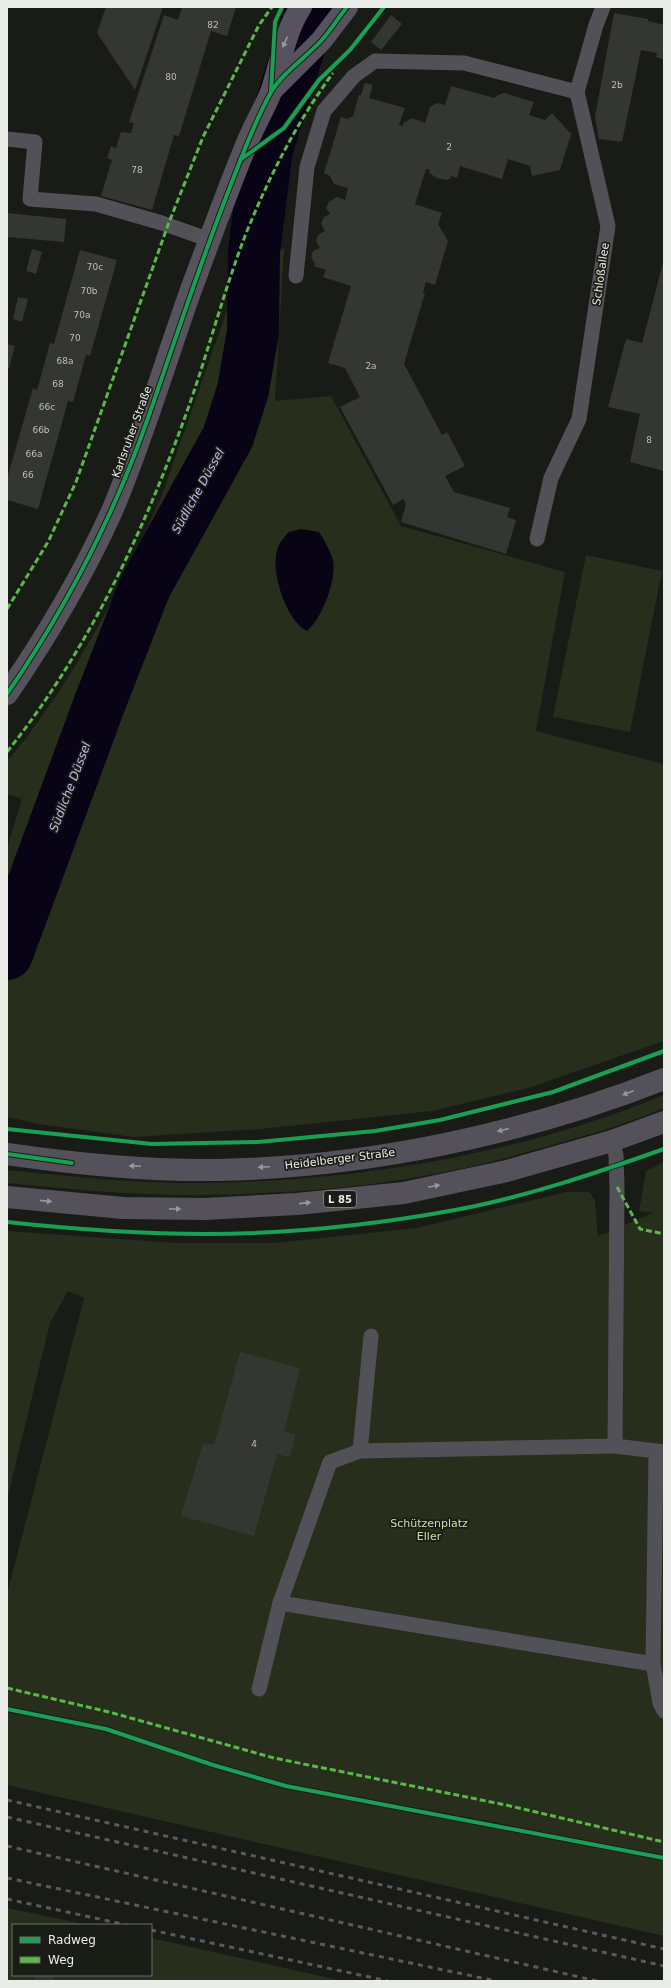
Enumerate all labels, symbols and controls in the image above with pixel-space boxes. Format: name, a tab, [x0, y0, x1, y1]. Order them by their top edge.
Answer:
house number: 82	[207, 20, 219, 30]
one-way arrow	[282, 37, 288, 48]
house number: 80	[165, 72, 177, 82]
house number: 2b	[611, 80, 623, 90]
house number: 2	[446, 142, 452, 152]
house number: 78	[131, 165, 143, 175]
street label: Schloßallee	[590, 242, 612, 306]
house number: 70c	[87, 262, 103, 272]
house number: 70b	[80, 286, 98, 296]
house number: 70a	[74, 310, 90, 320]
house number: 70	[69, 333, 81, 343]
house number: 68a	[57, 356, 73, 366]
house number: 2a	[365, 361, 377, 371]
house number: 68	[52, 379, 64, 389]
street label: Karlsruher Straße	[109, 384, 155, 480]
house number: 66c	[39, 402, 55, 412]
house number: 66b	[32, 425, 50, 435]
house number: 8	[646, 435, 652, 445]
water label: Südliche Düssel	[169, 445, 227, 536]
house number: 66a	[26, 449, 42, 459]
house number: 66	[22, 470, 34, 480]
water label: Südliche Düssel	[46, 740, 94, 834]
one-way arrow	[621, 1090, 633, 1096]
one-way arrow	[497, 1127, 509, 1133]
street label: Heidelberger Straße	[284, 1146, 396, 1172]
one-way arrow	[129, 1163, 141, 1170]
one-way arrow	[257, 1164, 270, 1170]
one-way arrow	[428, 1183, 440, 1189]
road number: L 85	[324, 1191, 356, 1207]
one-way arrow	[40, 1198, 52, 1204]
one-way arrow	[299, 1200, 311, 1206]
one-way arrow	[169, 1206, 182, 1212]
house number: 4	[251, 1439, 257, 1449]
park label: Schützenplatz Eller	[390, 1517, 468, 1543]
legend	[12, 1924, 152, 1976]
text: Radweg	[48, 1933, 96, 1947]
text: Weg	[48, 1953, 74, 1967]

